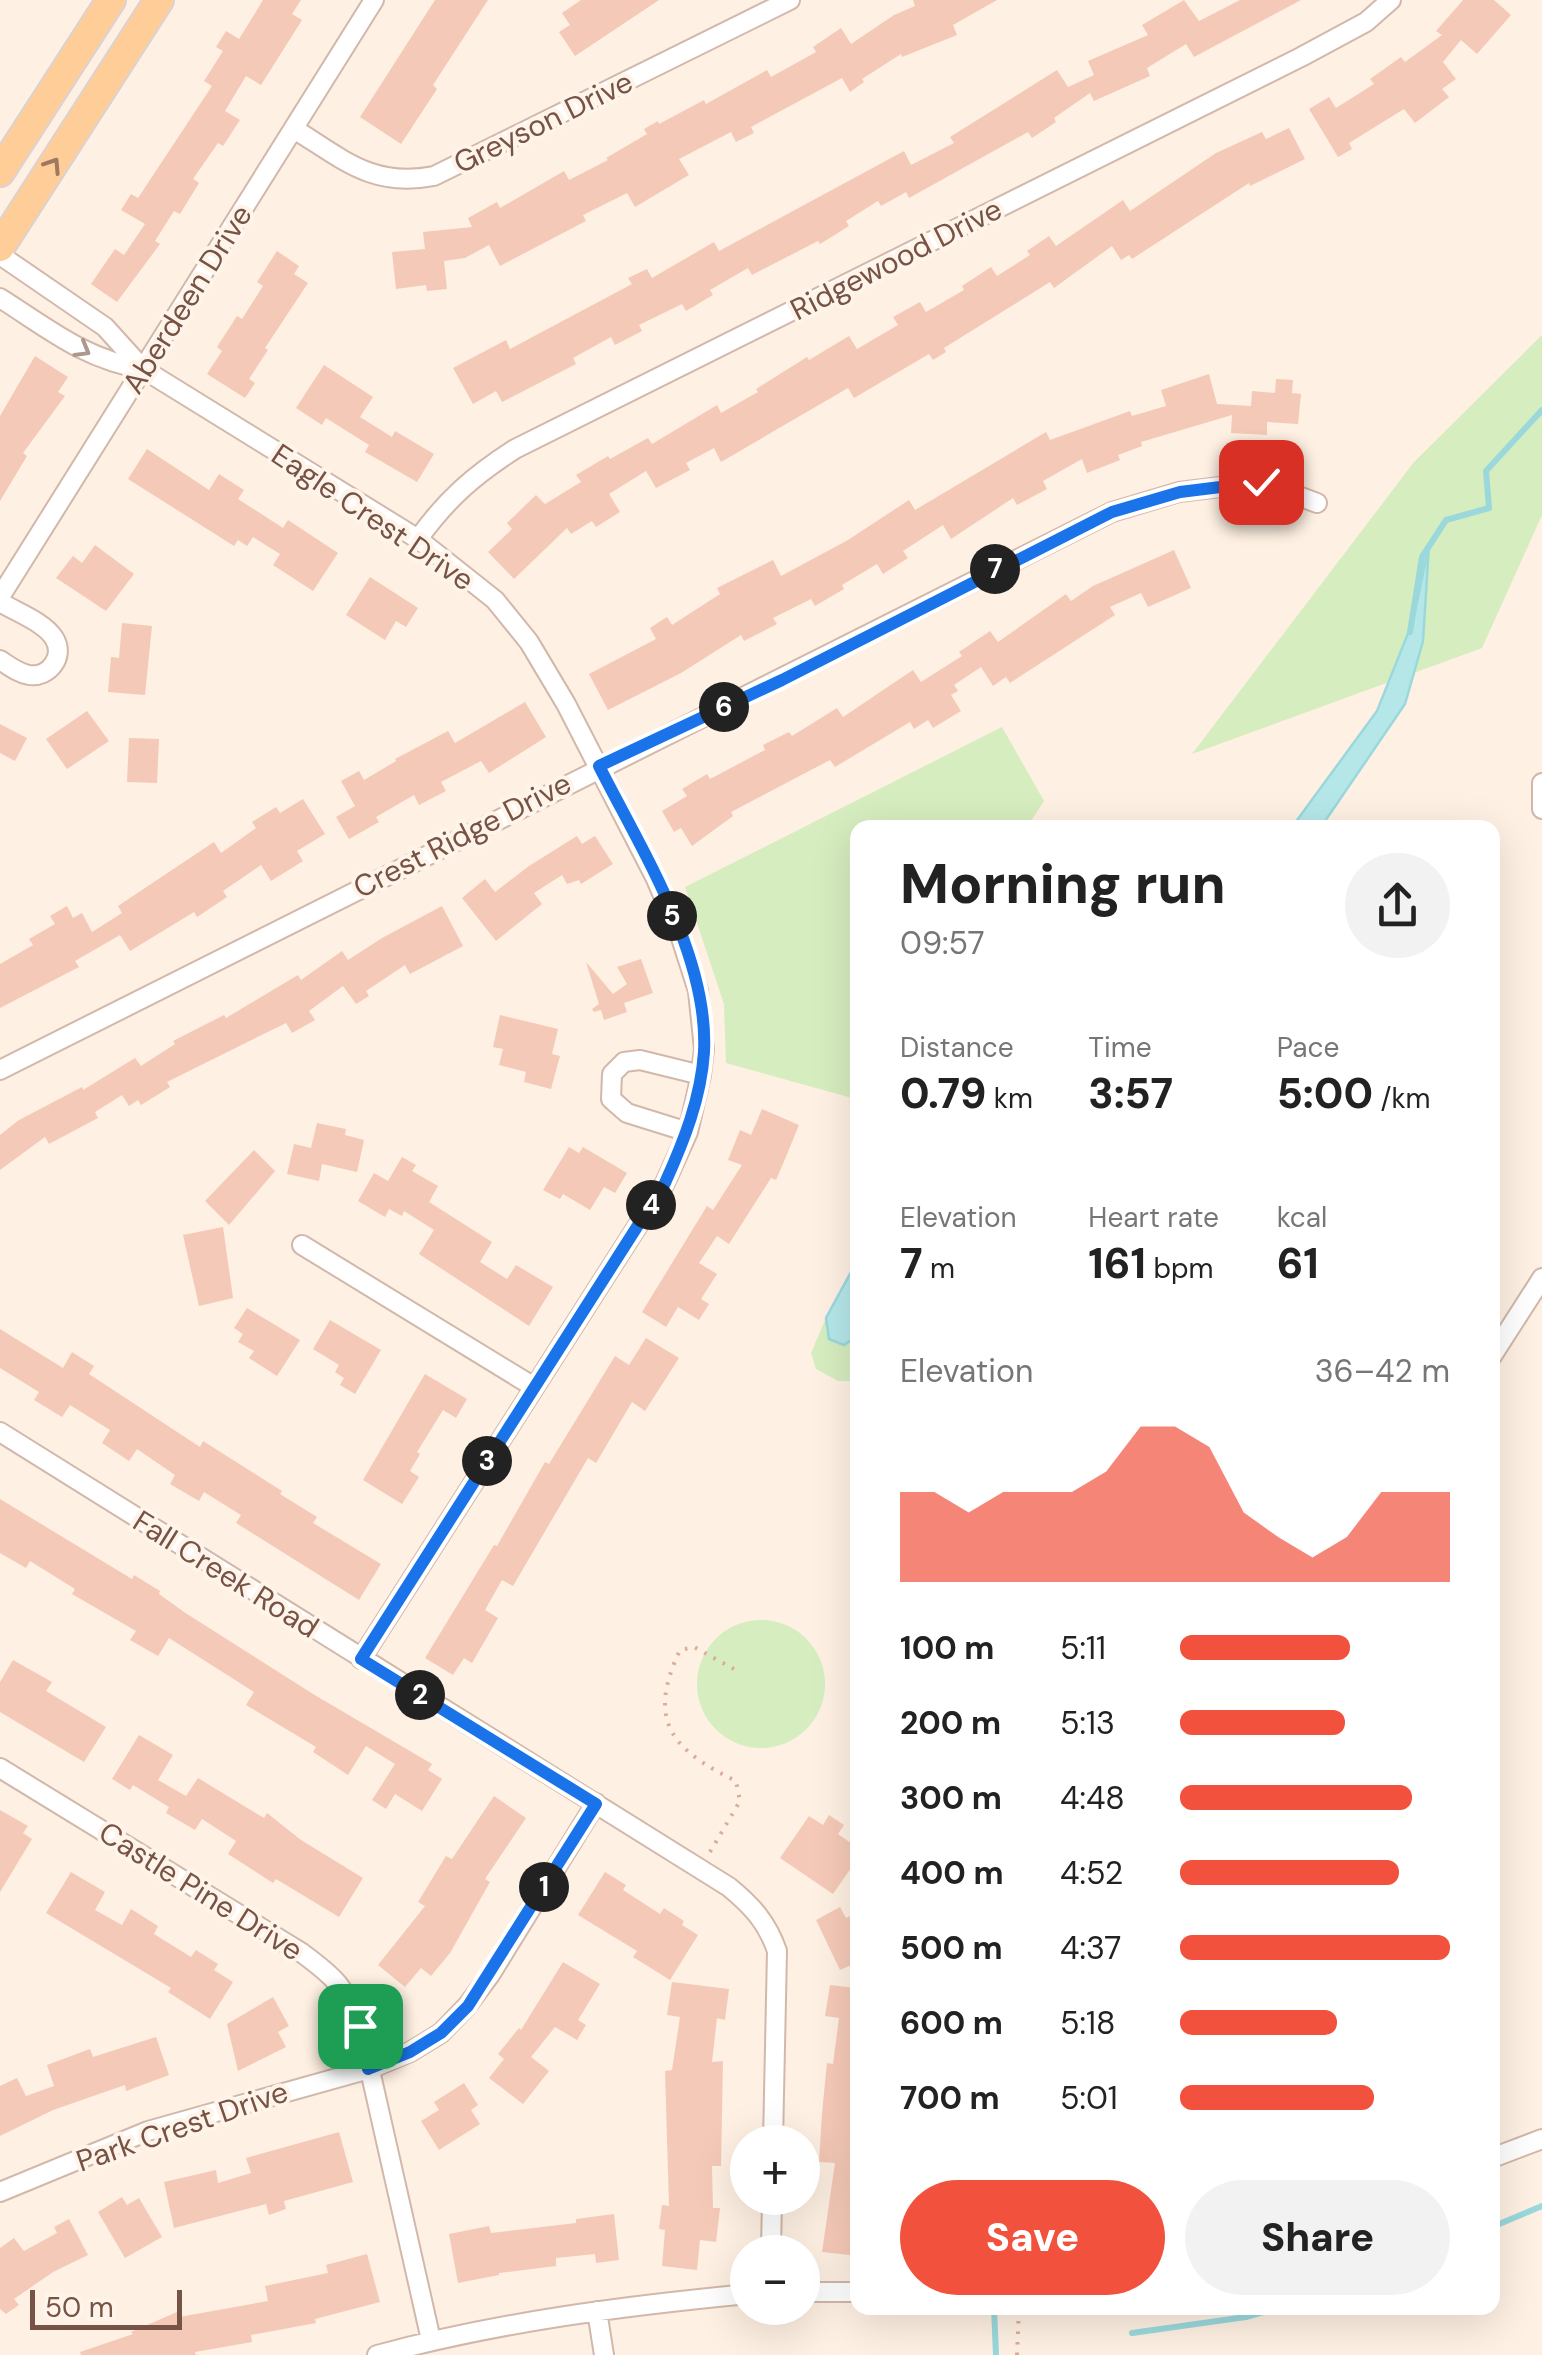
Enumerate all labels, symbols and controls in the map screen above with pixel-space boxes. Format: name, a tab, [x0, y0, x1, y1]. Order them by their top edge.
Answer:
street label: Greyson Drive	[447, 62, 639, 182]
one-way arrow	[40, 157, 59, 175]
street label: Ridgewood Drive	[784, 189, 1008, 329]
street label: Aberdeen Drive	[113, 197, 261, 401]
one-way arrow	[72, 337, 90, 357]
street label: Eagle Crest Drive	[264, 435, 482, 599]
pin	[1219, 440, 1304, 525]
icon: check	[1234, 455, 1289, 510]
pin: 7	[970, 544, 1020, 594]
text: 7	[987, 550, 1003, 587]
pin: 6	[699, 682, 749, 732]
text: 6	[715, 688, 733, 725]
street label: Crest Ridge Drive	[347, 763, 577, 907]
text: Morning run	[900, 848, 1226, 920]
button: share	[1345, 853, 1450, 958]
pin: 5	[647, 891, 697, 941]
text: 5	[663, 897, 681, 934]
text: 09:57	[900, 922, 985, 964]
text: Distance	[900, 1029, 1014, 1066]
text: Time	[1088, 1029, 1152, 1066]
text: Pace	[1277, 1029, 1339, 1066]
text: 0.79	[900, 1066, 986, 1121]
text: 3:57	[1088, 1066, 1173, 1121]
text: 5:00	[1277, 1066, 1373, 1121]
text: km	[986, 1080, 1033, 1117]
text: /km	[1373, 1080, 1431, 1117]
pin: 4	[626, 1180, 676, 1230]
text: 4	[642, 1186, 660, 1223]
text: Elevation	[900, 1199, 1017, 1236]
text: Heart rate	[1088, 1199, 1219, 1236]
text: kcal	[1277, 1199, 1327, 1236]
text: 7	[900, 1236, 923, 1291]
text: 161	[1088, 1236, 1146, 1291]
text: 61	[1277, 1236, 1319, 1291]
text: m	[923, 1250, 955, 1287]
text: bpm	[1146, 1250, 1213, 1287]
text: Elevation	[900, 1350, 1033, 1392]
text: 36–42 m	[1315, 1350, 1450, 1392]
pin: 3	[462, 1436, 512, 1486]
text: 3	[479, 1442, 495, 1479]
street label: Fall Creek Road	[126, 1501, 326, 1647]
text: 100 m	[900, 1627, 994, 1669]
text: 5:11	[1060, 1627, 1106, 1669]
pin: 2	[395, 1670, 445, 1720]
text: 2	[412, 1676, 428, 1713]
text: 200 m	[900, 1702, 1001, 1744]
text: 5:13	[1060, 1702, 1115, 1744]
text: 300 m	[900, 1777, 1002, 1819]
text: 4:48	[1060, 1777, 1125, 1819]
street label: Castle Pine Drive	[92, 1813, 310, 1969]
text: 400 m	[900, 1852, 1004, 1894]
text: 4:52	[1060, 1852, 1123, 1894]
pin: 1	[519, 1862, 569, 1912]
text: 1	[539, 1868, 549, 1905]
text: 500 m	[900, 1927, 1003, 1969]
text: 4:37	[1060, 1927, 1121, 1969]
pin	[318, 1984, 403, 2069]
icon: arrive	[333, 1999, 388, 2054]
text: 600 m	[900, 2002, 1003, 2044]
text: 5:18	[1060, 2002, 1115, 2044]
street label: Park Crest Drive	[71, 2072, 293, 2180]
text: 700 m	[900, 2077, 1000, 2119]
text: 5:01	[1060, 2077, 1118, 2119]
map controls	[730, 2125, 820, 2325]
button: +	[730, 2125, 820, 2215]
button: Save	[900, 2180, 1165, 2295]
button: Share	[1185, 2180, 1450, 2295]
button: −	[730, 2235, 820, 2325]
scale bar	[30, 2285, 182, 2330]
text: 50 m	[45, 2289, 114, 2326]

